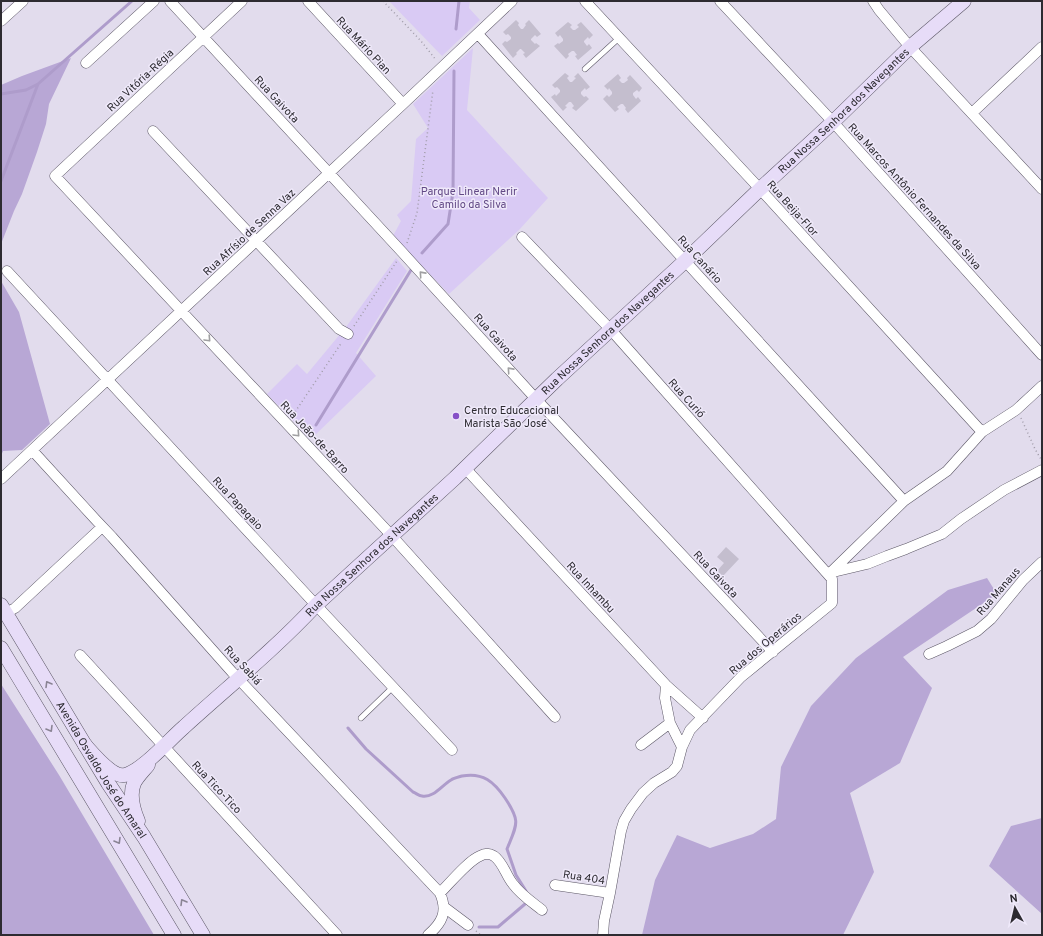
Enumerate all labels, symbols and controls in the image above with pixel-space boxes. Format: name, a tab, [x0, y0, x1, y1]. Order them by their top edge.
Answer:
street label: Rua Mário Pian	[333, 14, 394, 78]
street label: Rua Nossa Senhora dos Navegantes	[775, 45, 913, 177]
street label: Rua Vitória-Régia	[104, 46, 177, 115]
street label: Rua Gaivota	[251, 73, 302, 126]
street label: Rua Marcos Antônio Fernandes da Silva	[845, 120, 984, 273]
street label: Rua Beija-Flor	[763, 178, 821, 240]
park label: Parque Linear Nerir Camilo da Silva	[421, 185, 518, 212]
street label: Rua Afrísio de Senna Vaz	[200, 186, 299, 279]
street label: Rua Canário	[674, 233, 725, 287]
street label: Rua Nossa Senhora dos Navegantes	[539, 268, 678, 398]
one-way arrow	[420, 271, 427, 279]
street label: Rua Gaivota	[470, 311, 520, 365]
one-way arrow	[203, 335, 210, 342]
one-way arrow	[507, 367, 515, 375]
street label: Rua Curió	[665, 376, 708, 421]
street label: Rua João-de-Barro	[277, 398, 352, 477]
place label: Centro Educacional Marista São José	[464, 404, 559, 431]
marker: Centro Educacional Marista São José	[451, 411, 461, 421]
one-way arrow	[292, 430, 299, 437]
street label: Rua Papagaio	[209, 474, 265, 533]
street label: Rua Nossa Senhora dos Navegantes	[303, 491, 442, 620]
street label: Rua Gaivota	[690, 548, 741, 601]
street label: Rua Inhambu	[563, 559, 618, 616]
street label: Rua Manaus	[974, 565, 1024, 619]
street label: Rua dos Operários	[726, 609, 805, 678]
street label: Rua Sabiá	[220, 643, 264, 689]
one-way arrow	[45, 681, 53, 688]
street label: Avenida Osvaldo José do Amaral	[52, 699, 149, 842]
one-way arrow	[46, 725, 53, 732]
street label: Rua Tico-Tico	[188, 758, 244, 817]
one-way arrow	[113, 837, 120, 844]
street label: Rua 404	[562, 868, 606, 888]
north arrow	[995, 888, 1035, 928]
text: N	[1009, 892, 1019, 907]
one-way arrow	[180, 899, 187, 906]

